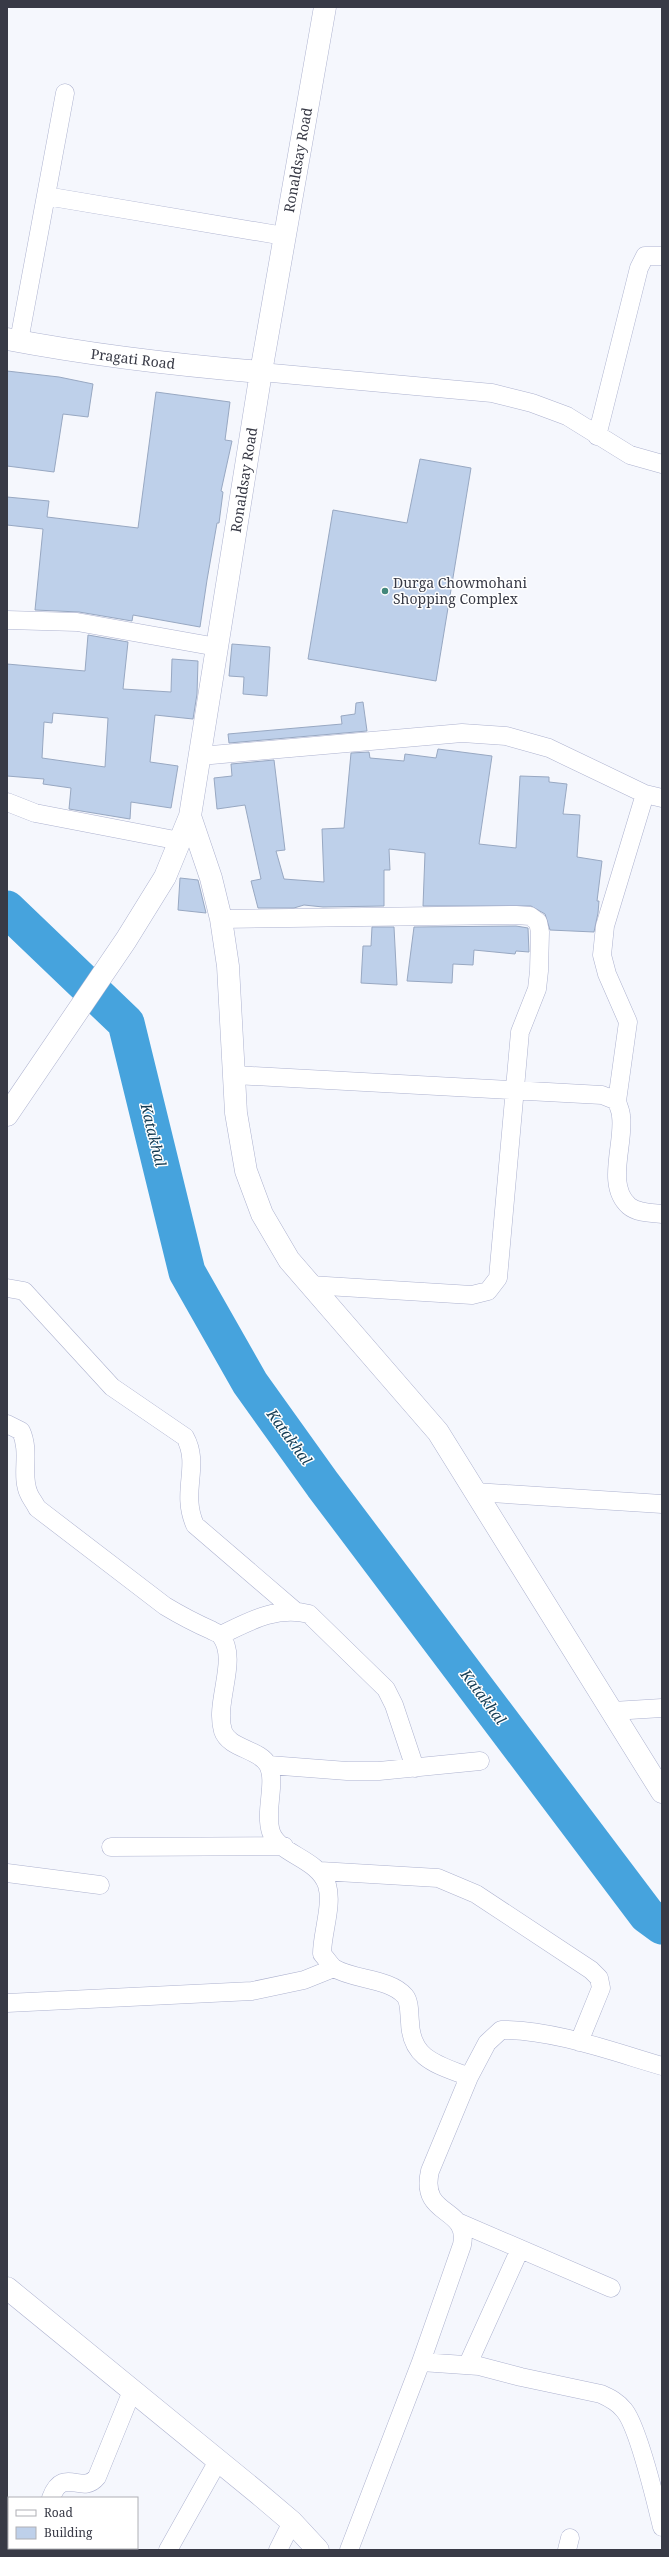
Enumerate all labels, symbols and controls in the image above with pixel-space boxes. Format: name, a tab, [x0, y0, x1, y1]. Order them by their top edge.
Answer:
street label: Ronaldsay Road	[279, 106, 316, 214]
street label: Pragati Road	[90, 344, 177, 373]
street label: Ronaldsay Road	[226, 426, 261, 534]
place label: Durga Chowmohani Shopping Complex	[393, 573, 527, 608]
marker: Durga Chowmohani Shopping Complex	[380, 586, 390, 596]
water label: Katakhal	[136, 1100, 172, 1169]
water label: Katakhal	[262, 1404, 317, 1469]
water label: Katakhal	[456, 1664, 511, 1728]
legend	[8, 2497, 138, 2549]
text: Road	[44, 2504, 74, 2521]
text: Building	[44, 2524, 93, 2541]

